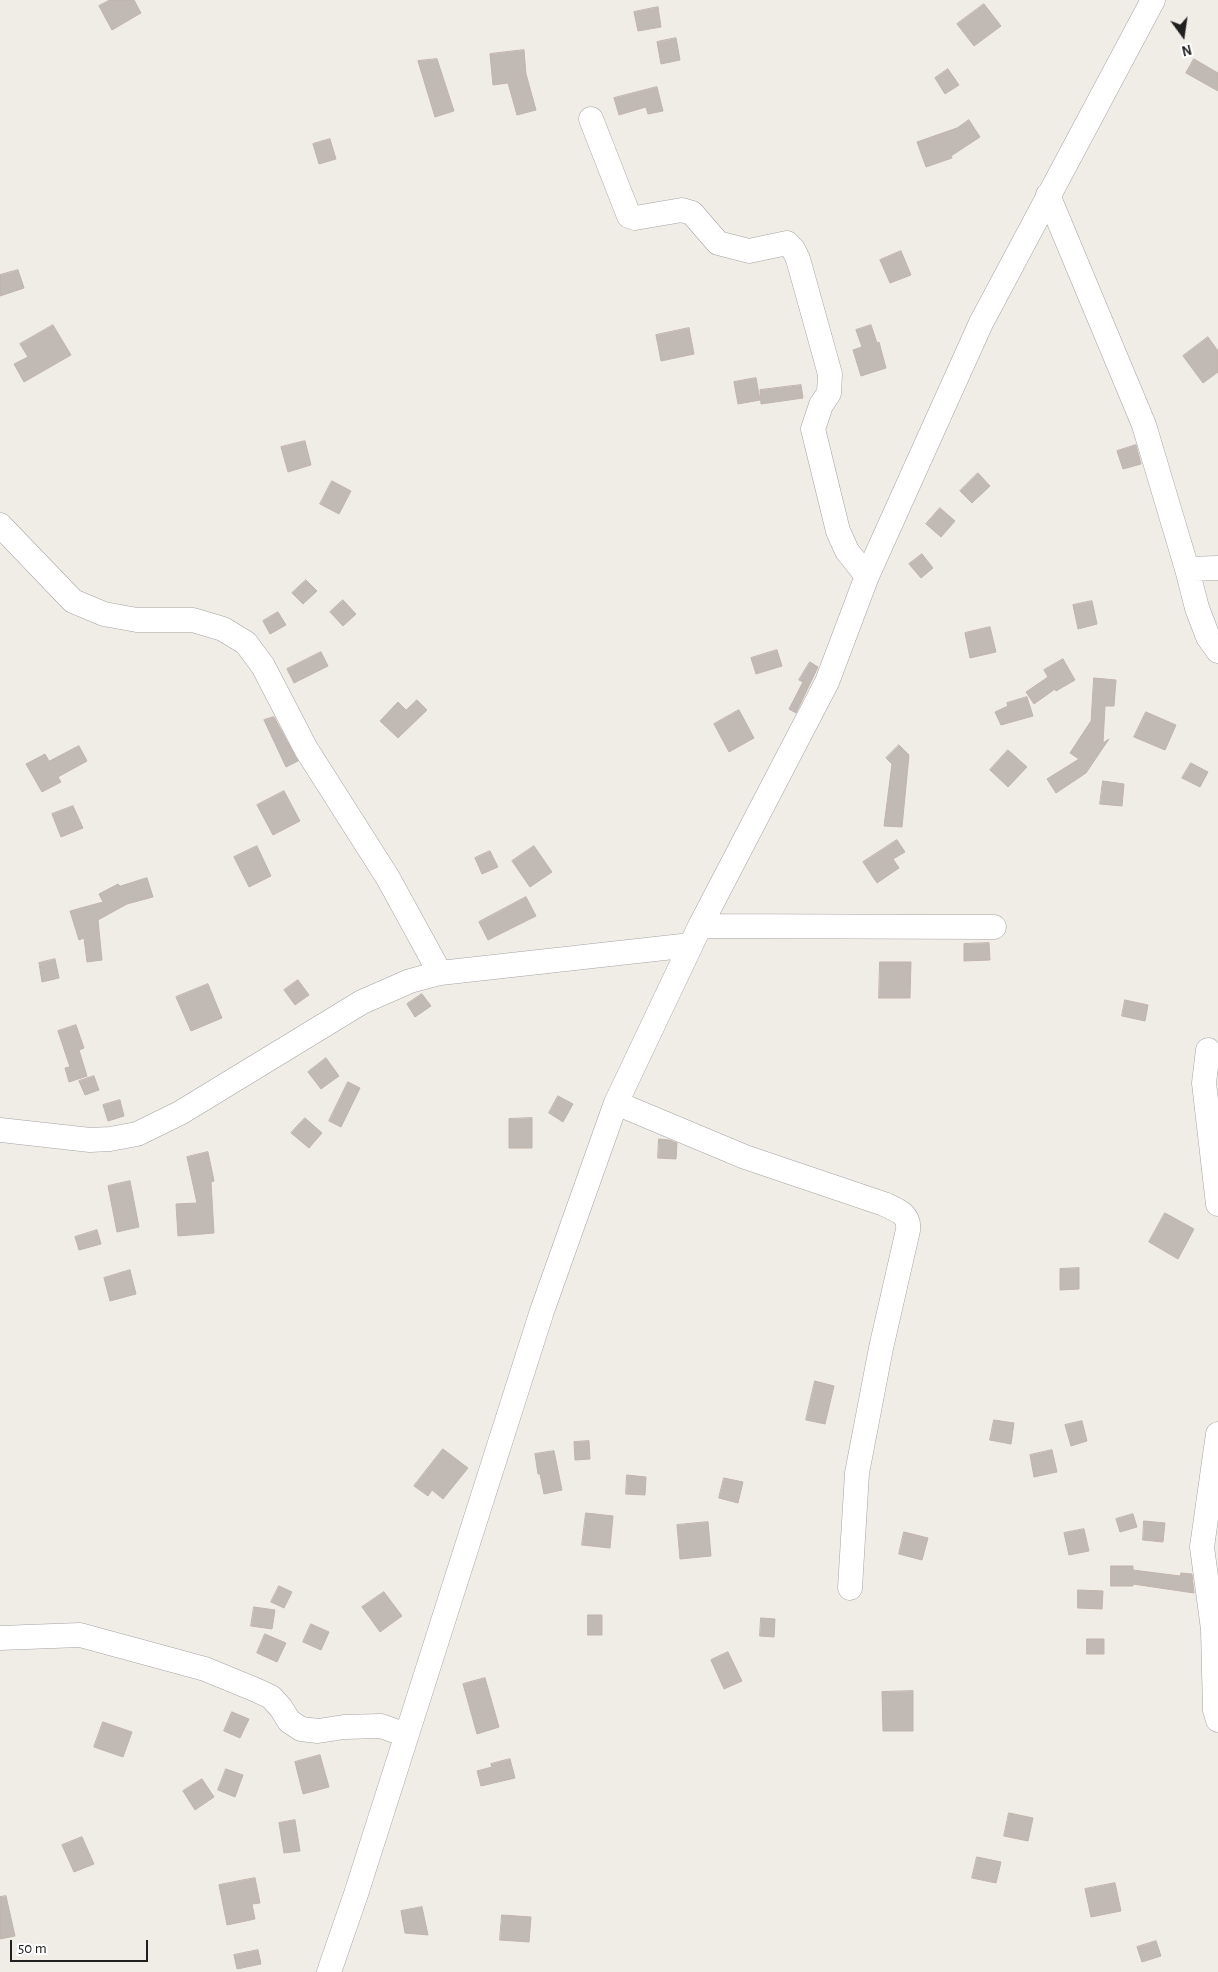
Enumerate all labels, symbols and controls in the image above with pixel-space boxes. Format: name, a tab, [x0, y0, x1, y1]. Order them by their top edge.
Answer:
north arrow	[1158, 10, 1208, 60]
text: N	[1180, 42, 1193, 58]
scale bar	[12, 1930, 150, 1962]
text: 50 m	[18, 1941, 47, 1956]

